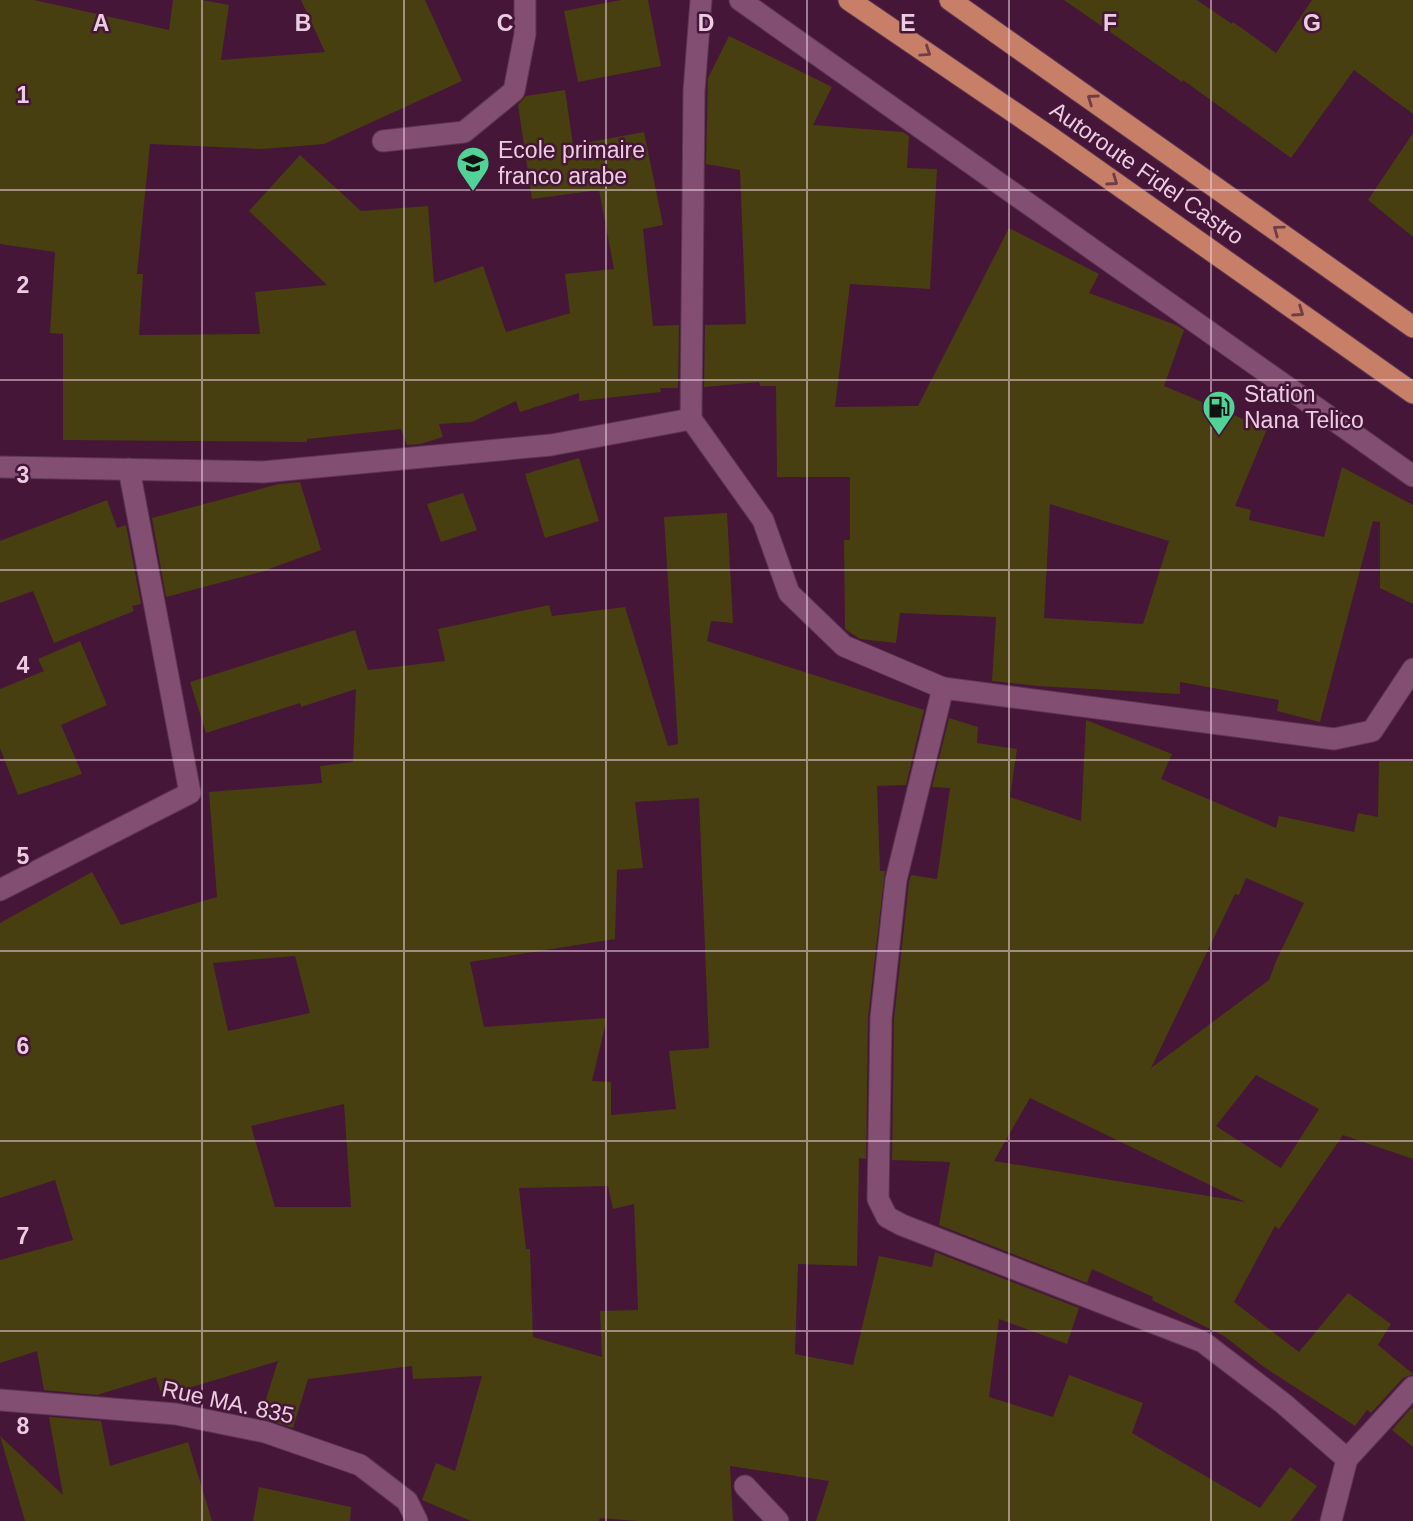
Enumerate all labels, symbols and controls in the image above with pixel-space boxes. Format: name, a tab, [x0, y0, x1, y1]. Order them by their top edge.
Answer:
text: A	[93, 10, 109, 36]
text: B	[295, 10, 311, 36]
text: C	[497, 10, 513, 36]
text: D	[698, 10, 714, 36]
text: E	[900, 10, 916, 36]
text: F	[1103, 10, 1117, 36]
text: G	[1303, 10, 1321, 36]
one-way arrow	[918, 44, 931, 56]
text: 1	[17, 82, 30, 108]
one-way arrow	[1087, 95, 1100, 107]
street label: Autoroute Fidel Castro	[1045, 96, 1249, 250]
place label: Ecole primaire franco arabe	[498, 137, 645, 189]
school or university icon: Ecole primaire franco arabe	[454, 144, 492, 193]
one-way arrow	[1105, 173, 1118, 185]
one-way arrow	[1273, 226, 1286, 239]
text: 2	[17, 272, 29, 298]
one-way arrow	[1291, 304, 1304, 317]
place label: Station Nana Telico	[1244, 381, 1364, 433]
fuel station icon: Station Nana Telico	[1200, 388, 1238, 437]
text: 3	[17, 462, 29, 488]
text: 4	[17, 652, 30, 678]
text: 5	[17, 843, 30, 869]
text: 6	[17, 1033, 29, 1059]
text: 7	[17, 1223, 29, 1249]
street label: Rue MA. 835	[160, 1375, 296, 1429]
text: 8	[17, 1413, 30, 1439]

